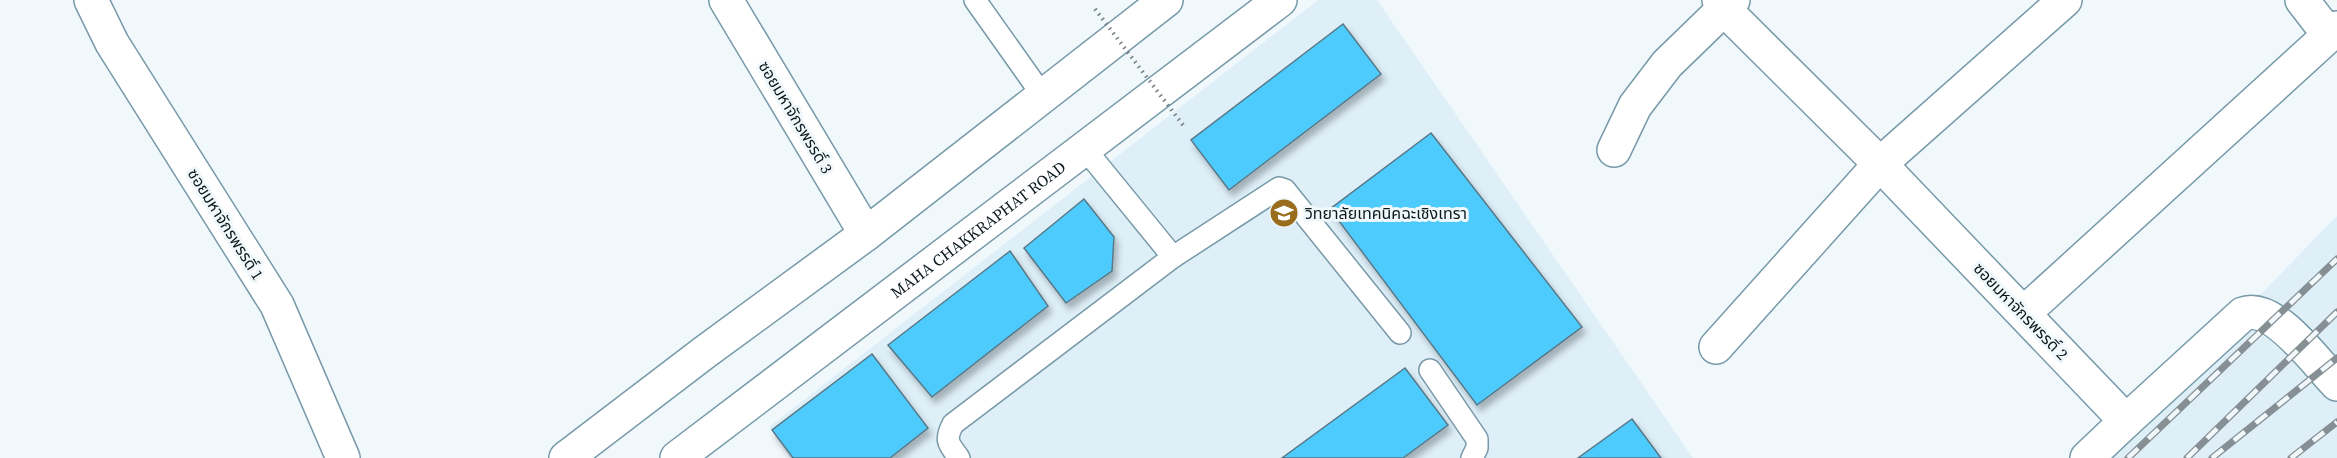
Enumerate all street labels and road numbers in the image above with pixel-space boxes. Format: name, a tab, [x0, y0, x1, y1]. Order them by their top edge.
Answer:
street label: ซอยมหาจักรพรรดิ์ 3	[754, 57, 838, 177]
street label: MAHA CHAKKRAPHAT ROAD	[886, 156, 1070, 303]
street label: ซอยมหาจักรพรรดิ์ 1	[183, 164, 269, 284]
street label: ซอยมหาจักรพรรดิ์ 2	[1969, 257, 2073, 365]

